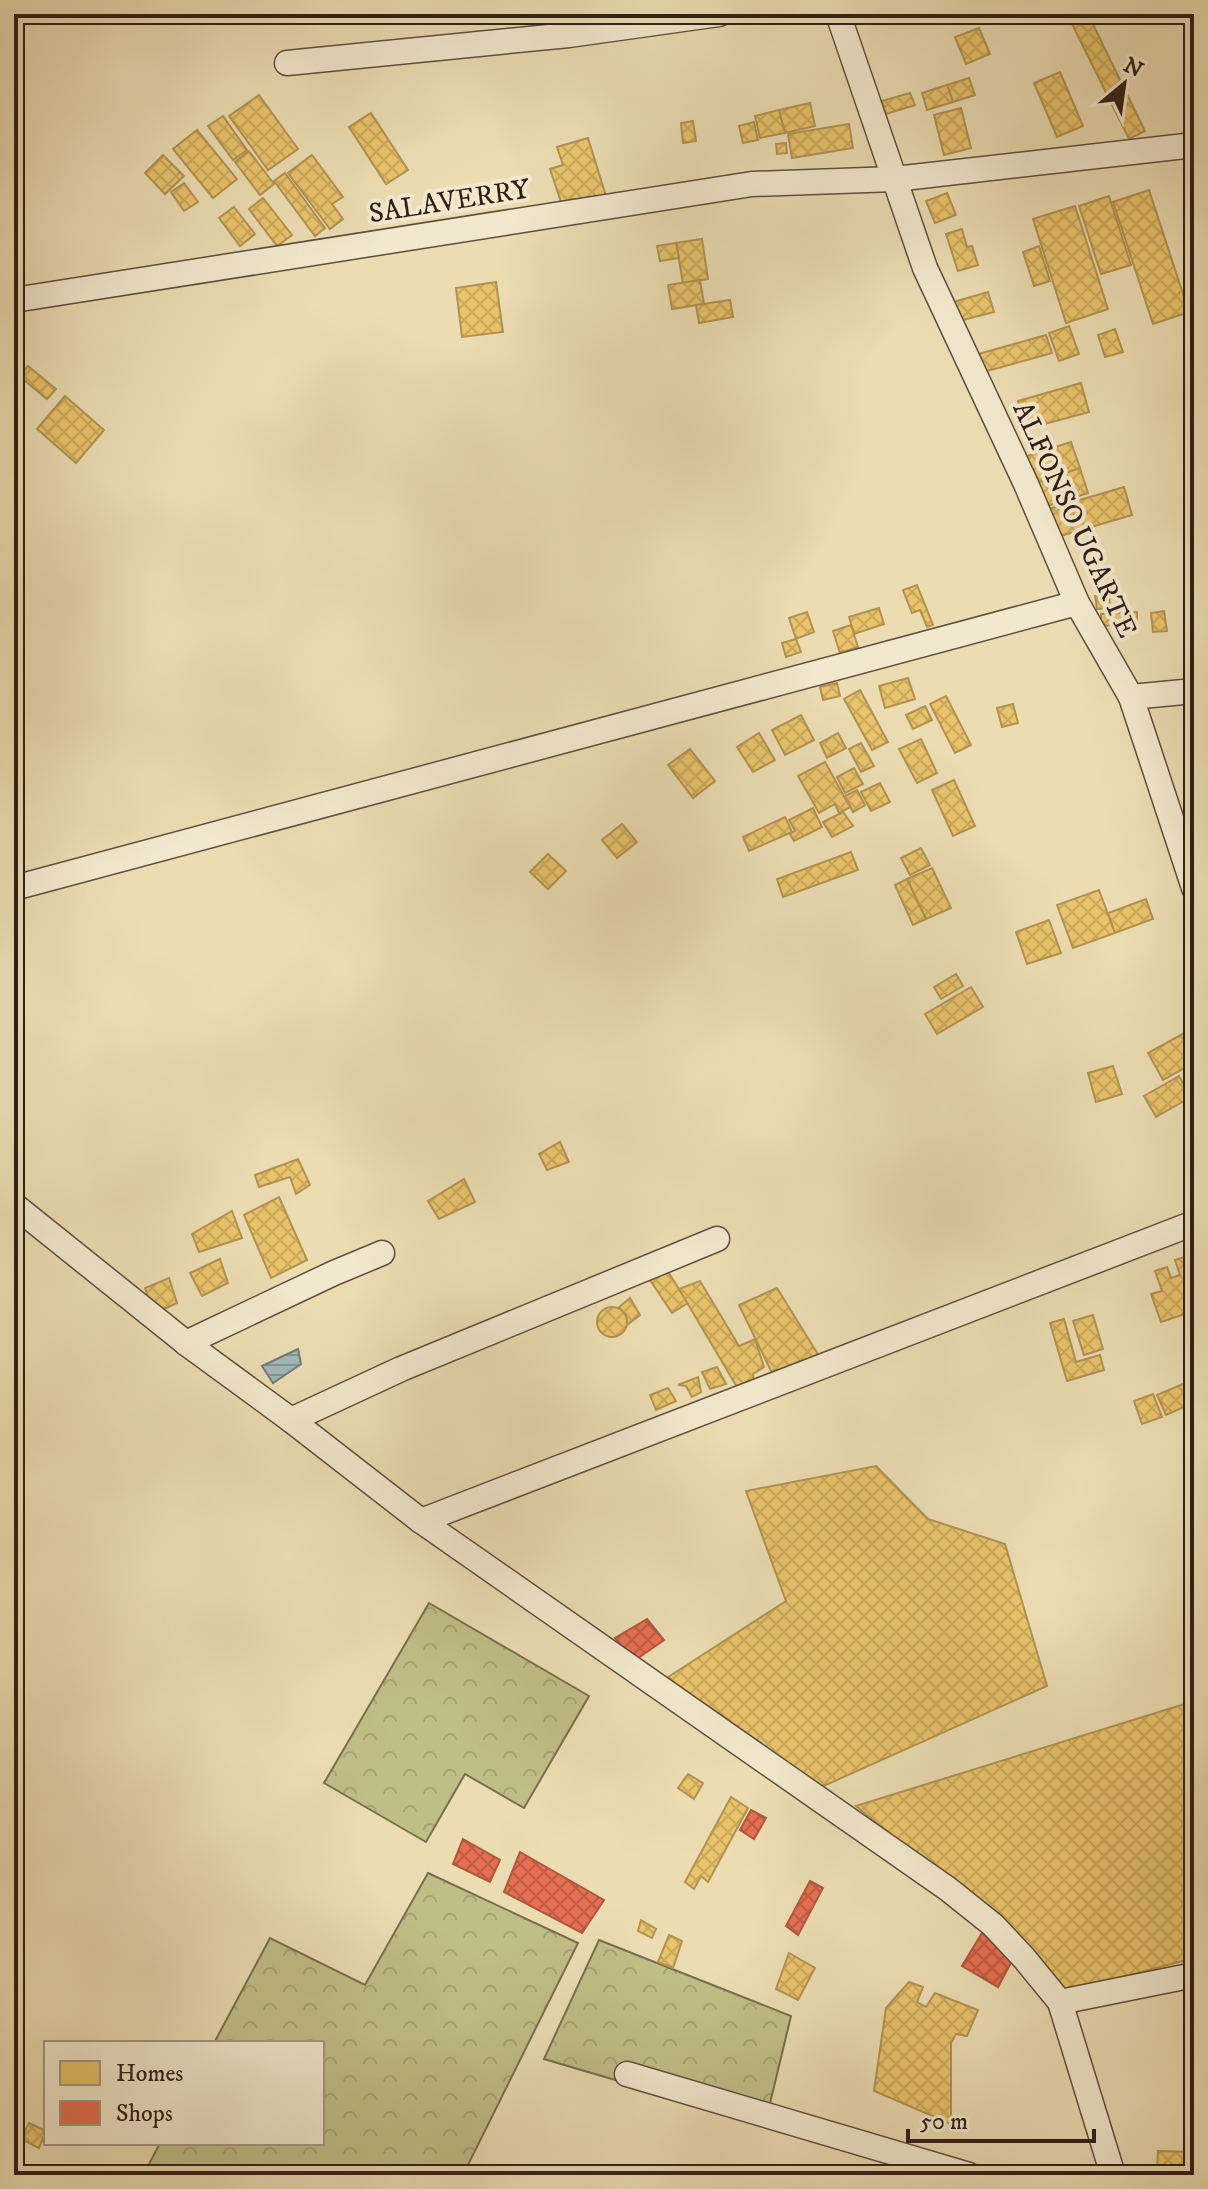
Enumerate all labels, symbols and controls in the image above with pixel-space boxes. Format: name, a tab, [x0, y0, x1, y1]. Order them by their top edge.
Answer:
north arrow	[1084, 44, 1164, 124]
text: N	[1119, 52, 1147, 84]
street label: SALAVERRY	[366, 171, 533, 231]
street label: ALFONSO UGARTE	[1005, 396, 1145, 643]
legend	[44, 2041, 324, 2145]
text: Homes	[116, 2059, 183, 2089]
scale bar	[908, 2093, 1094, 2143]
text: Shops	[116, 2099, 173, 2129]
text: 50 m	[920, 2107, 968, 2137]

